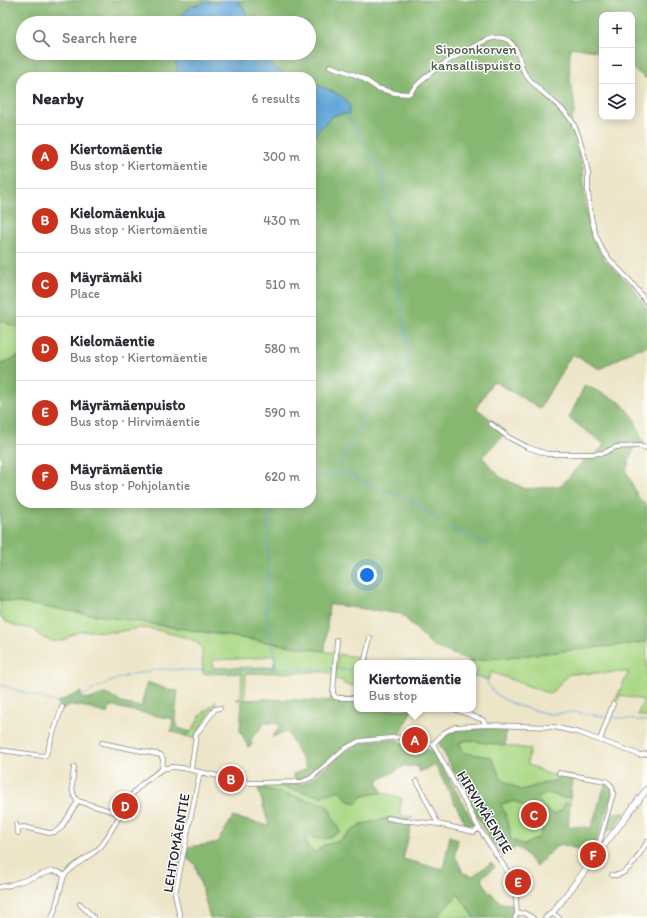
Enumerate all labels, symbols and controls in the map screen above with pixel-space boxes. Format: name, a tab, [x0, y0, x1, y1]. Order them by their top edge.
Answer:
map controls	[599, 12, 635, 120]
button: +	[599, 12, 635, 48]
search box	[16, 16, 316, 60]
icon: search	[30, 27, 52, 49]
text: Search here	[62, 29, 137, 47]
park label: Sipoonkorven kansallispuisto	[431, 41, 521, 74]
button: −	[599, 48, 635, 84]
button: layers	[599, 84, 635, 120]
text: Nearby	[32, 88, 84, 108]
text: 6 results	[252, 91, 300, 106]
text: Kiertomäentie	[70, 140, 163, 158]
text: A	[41, 149, 49, 164]
text: 300 m	[263, 149, 300, 164]
text: Bus stop · Kiertomäentie	[70, 158, 208, 173]
text: Kielomäenkuja	[70, 204, 165, 222]
text: B	[41, 213, 49, 228]
text: 430 m	[263, 213, 300, 228]
text: Bus stop · Kiertomäentie	[70, 222, 208, 237]
text: Mäyrämäki	[70, 268, 142, 286]
text: C	[41, 277, 49, 292]
text: 510 m	[265, 277, 300, 292]
text: Place	[70, 286, 100, 301]
text: Kielomäentie	[70, 332, 155, 350]
text: D	[41, 341, 49, 356]
text: 580 m	[264, 341, 300, 356]
text: Bus stop · Kiertomäentie	[70, 350, 208, 365]
text: Mäyrämäenpuisto	[70, 396, 186, 414]
text: E	[41, 405, 49, 420]
text: 590 m	[265, 405, 300, 420]
text: Bus stop · Hirvimäentie	[70, 414, 200, 429]
text: Mäyrämäentie	[70, 460, 163, 478]
text: F	[42, 469, 48, 484]
text: 620 m	[264, 469, 300, 484]
text: Bus stop · Pohjolantie	[70, 478, 190, 493]
your location	[357, 565, 377, 585]
popup	[354, 660, 476, 712]
text: Kiertomäentie	[369, 670, 461, 688]
text: Bus stop	[369, 688, 417, 703]
pin: A	[402, 725, 428, 755]
pin: B	[218, 764, 244, 794]
street label: HIRVIMÄENTIE	[453, 768, 516, 857]
pin: D	[112, 791, 138, 821]
street label: LEHTOMÄENTIE	[159, 792, 194, 894]
pin: C	[521, 800, 547, 830]
pin: F	[580, 840, 606, 870]
pin: E	[505, 867, 531, 897]

